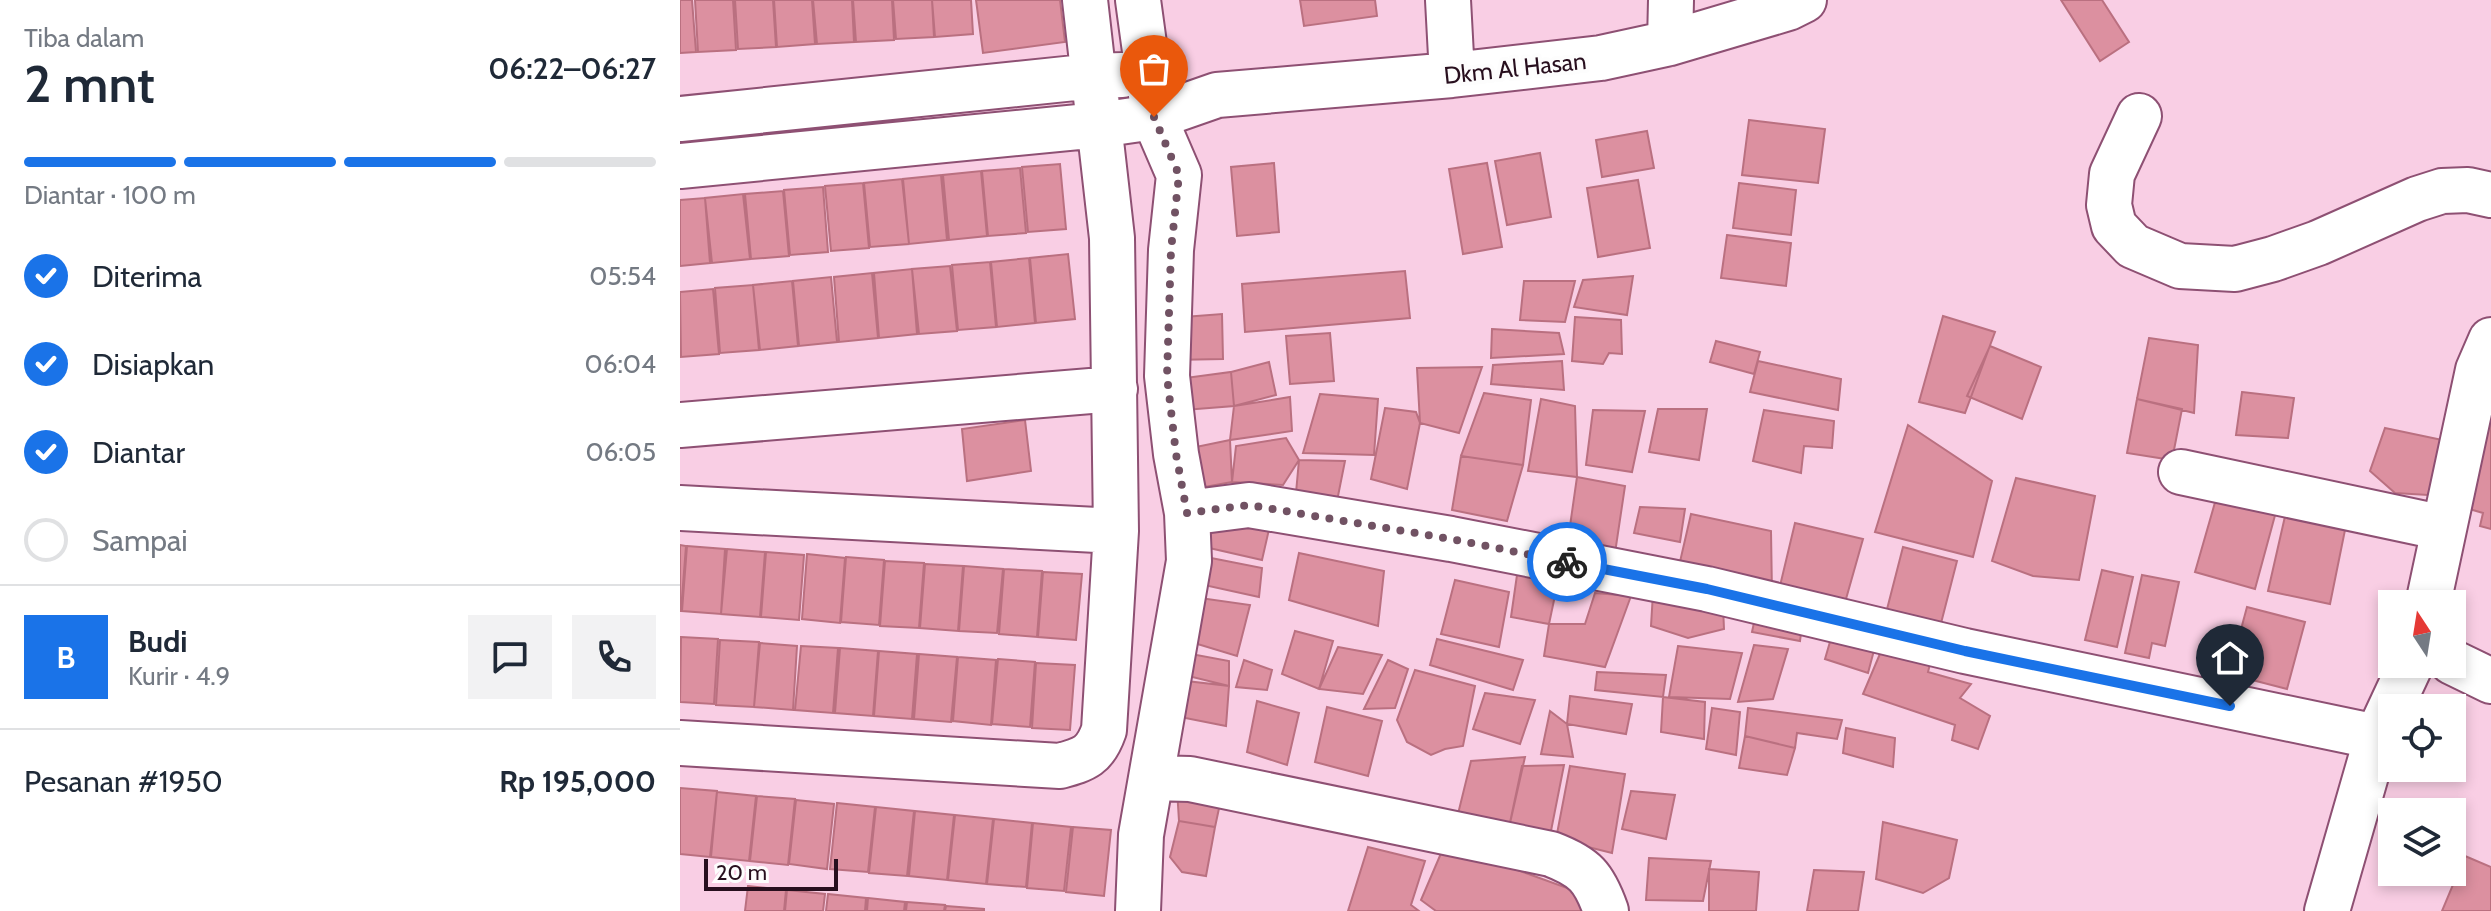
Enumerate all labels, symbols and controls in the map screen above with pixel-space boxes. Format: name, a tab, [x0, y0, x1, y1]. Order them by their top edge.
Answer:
text: Tiba dalam	[24, 22, 144, 54]
pin	[1120, 35, 1188, 117]
street label: Dkm Al Hasan	[1442, 46, 1588, 90]
icon: bag	[1132, 47, 1176, 91]
text: 06:22–06:27	[488, 50, 656, 87]
text: 2 mnt	[24, 52, 155, 115]
text: Diantar · 100 m	[24, 179, 196, 211]
icon: check	[24, 254, 68, 298]
text: Diterima	[92, 258, 202, 295]
text: 05:54	[589, 260, 656, 292]
icon: check	[24, 342, 68, 386]
text: Disiapkan	[92, 346, 214, 383]
text: 06:04	[584, 348, 656, 380]
icon: check	[24, 430, 68, 474]
text: Diantar	[92, 434, 185, 471]
text: 06:05	[585, 436, 656, 468]
text: Sampai	[92, 522, 188, 559]
courier	[1527, 522, 1607, 602]
icon: bike	[1545, 540, 1589, 584]
north arrow	[2378, 590, 2466, 678]
map controls	[2378, 590, 2466, 886]
button: chat	[468, 615, 552, 699]
button: phone	[572, 615, 656, 699]
text: Budi	[128, 623, 188, 660]
pin	[2196, 624, 2264, 706]
icon: home	[2208, 636, 2252, 680]
text: B	[57, 639, 75, 676]
text: Kurir · 4.9	[128, 660, 230, 692]
button: locate	[2378, 694, 2466, 782]
text: Pesanan #1950	[24, 763, 223, 800]
text: Rp 195,000	[499, 763, 656, 800]
button: layers	[2378, 798, 2466, 886]
scale bar	[704, 855, 838, 891]
text: 20 m	[716, 859, 767, 886]

